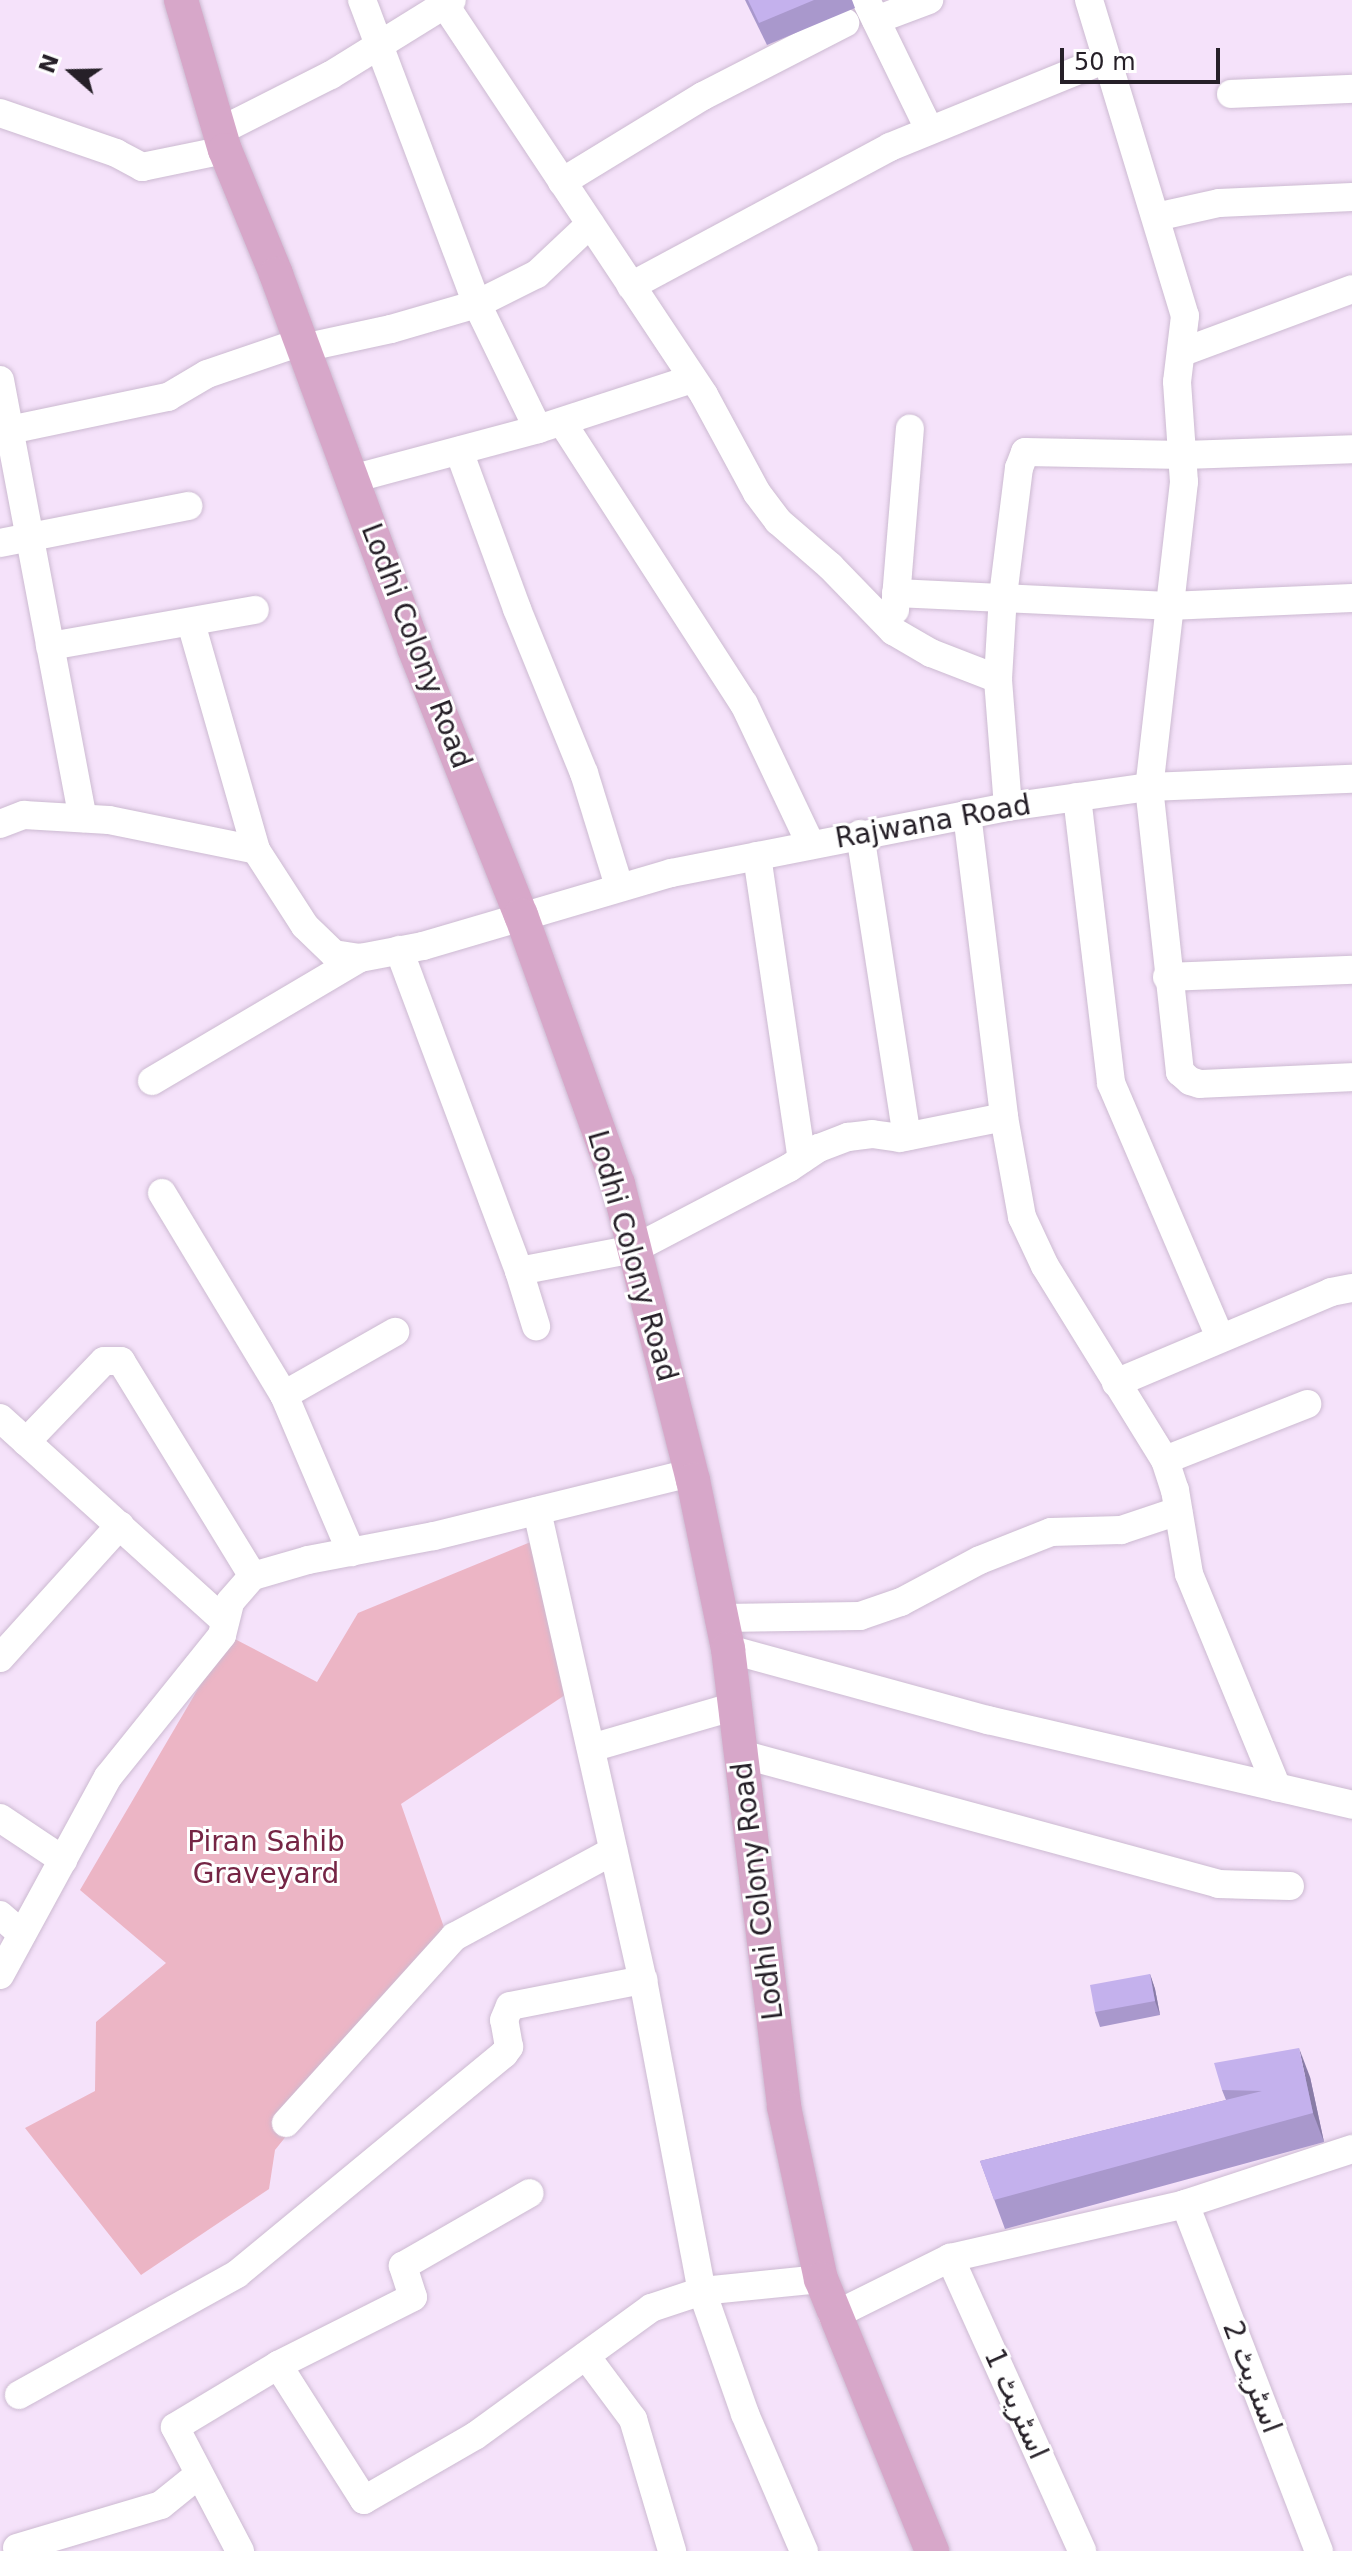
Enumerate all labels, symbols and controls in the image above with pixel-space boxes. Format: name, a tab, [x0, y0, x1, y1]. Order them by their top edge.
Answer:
north arrow	[32, 32, 112, 112]
scale bar	[1064, 32, 1224, 82]
text: 50 m	[1074, 48, 1136, 76]
text: N	[34, 51, 64, 77]
street label: Lodhi Colony Road	[354, 519, 478, 773]
street label: Rajwana Road	[833, 788, 1033, 856]
street label: Lodhi Colony Road	[580, 1127, 684, 1385]
street label: Lodhi Colony Road	[726, 1760, 790, 2022]
park label: Piran Sahib Graveyard	[187, 1825, 345, 1891]
street label: اسٹریٹ 2	[1215, 2316, 1289, 2438]
street label: اسٹریٹ 1	[977, 2344, 1055, 2464]

